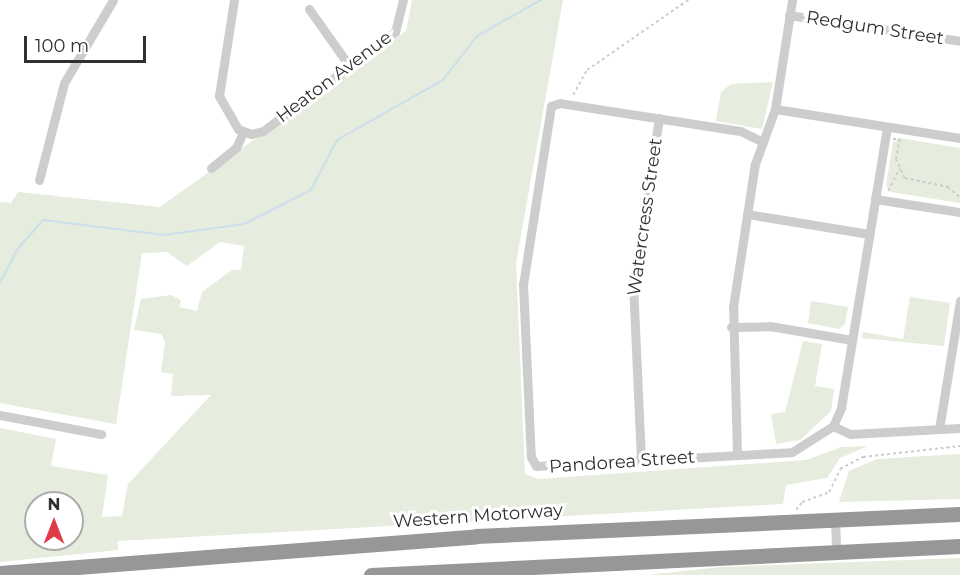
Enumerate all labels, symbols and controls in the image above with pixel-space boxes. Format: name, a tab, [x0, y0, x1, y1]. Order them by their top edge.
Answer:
street label: Redgum Street	[805, 6, 945, 50]
scale bar	[27, 24, 148, 62]
street label: Heaton Avenue	[272, 27, 396, 127]
text: 100 m	[35, 35, 89, 57]
street label: Watercress Street	[623, 137, 667, 297]
street label: Pandorea Street	[548, 446, 696, 478]
north arrow	[24, 491, 84, 551]
text: N	[48, 495, 60, 514]
street label: Western Motorway	[392, 499, 564, 533]

